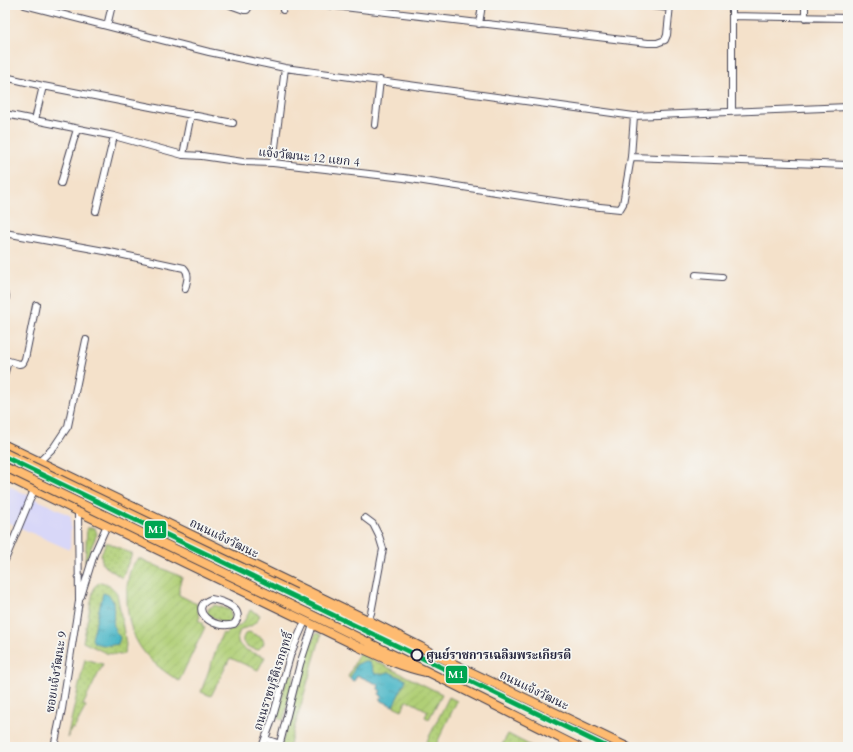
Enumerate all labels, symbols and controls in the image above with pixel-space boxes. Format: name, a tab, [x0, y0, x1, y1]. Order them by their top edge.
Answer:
street label: แจ้งวัฒนะ 12 แยก 4	[257, 144, 361, 170]
street label: ถนนแจ้งวัฒนะ	[187, 514, 261, 562]
line badge: M1	[144, 520, 167, 539]
text: M1	[148, 522, 164, 537]
street label: ถนนราชบุรีดิเรกฤทธิ์	[249, 628, 297, 732]
street label: ซอยแจ้งวัฒนะ 9	[42, 630, 70, 714]
place label: ศูนย์ราชการเฉลิมพระเกียรติ	[426, 647, 571, 663]
marker: ศูนย์ราชการเฉลิมพระเกียรติ	[410, 648, 424, 662]
line badge: M1	[445, 665, 468, 684]
street label: ถนนแจ้งวัฒนะ	[497, 666, 571, 714]
text: M1	[448, 667, 464, 682]

